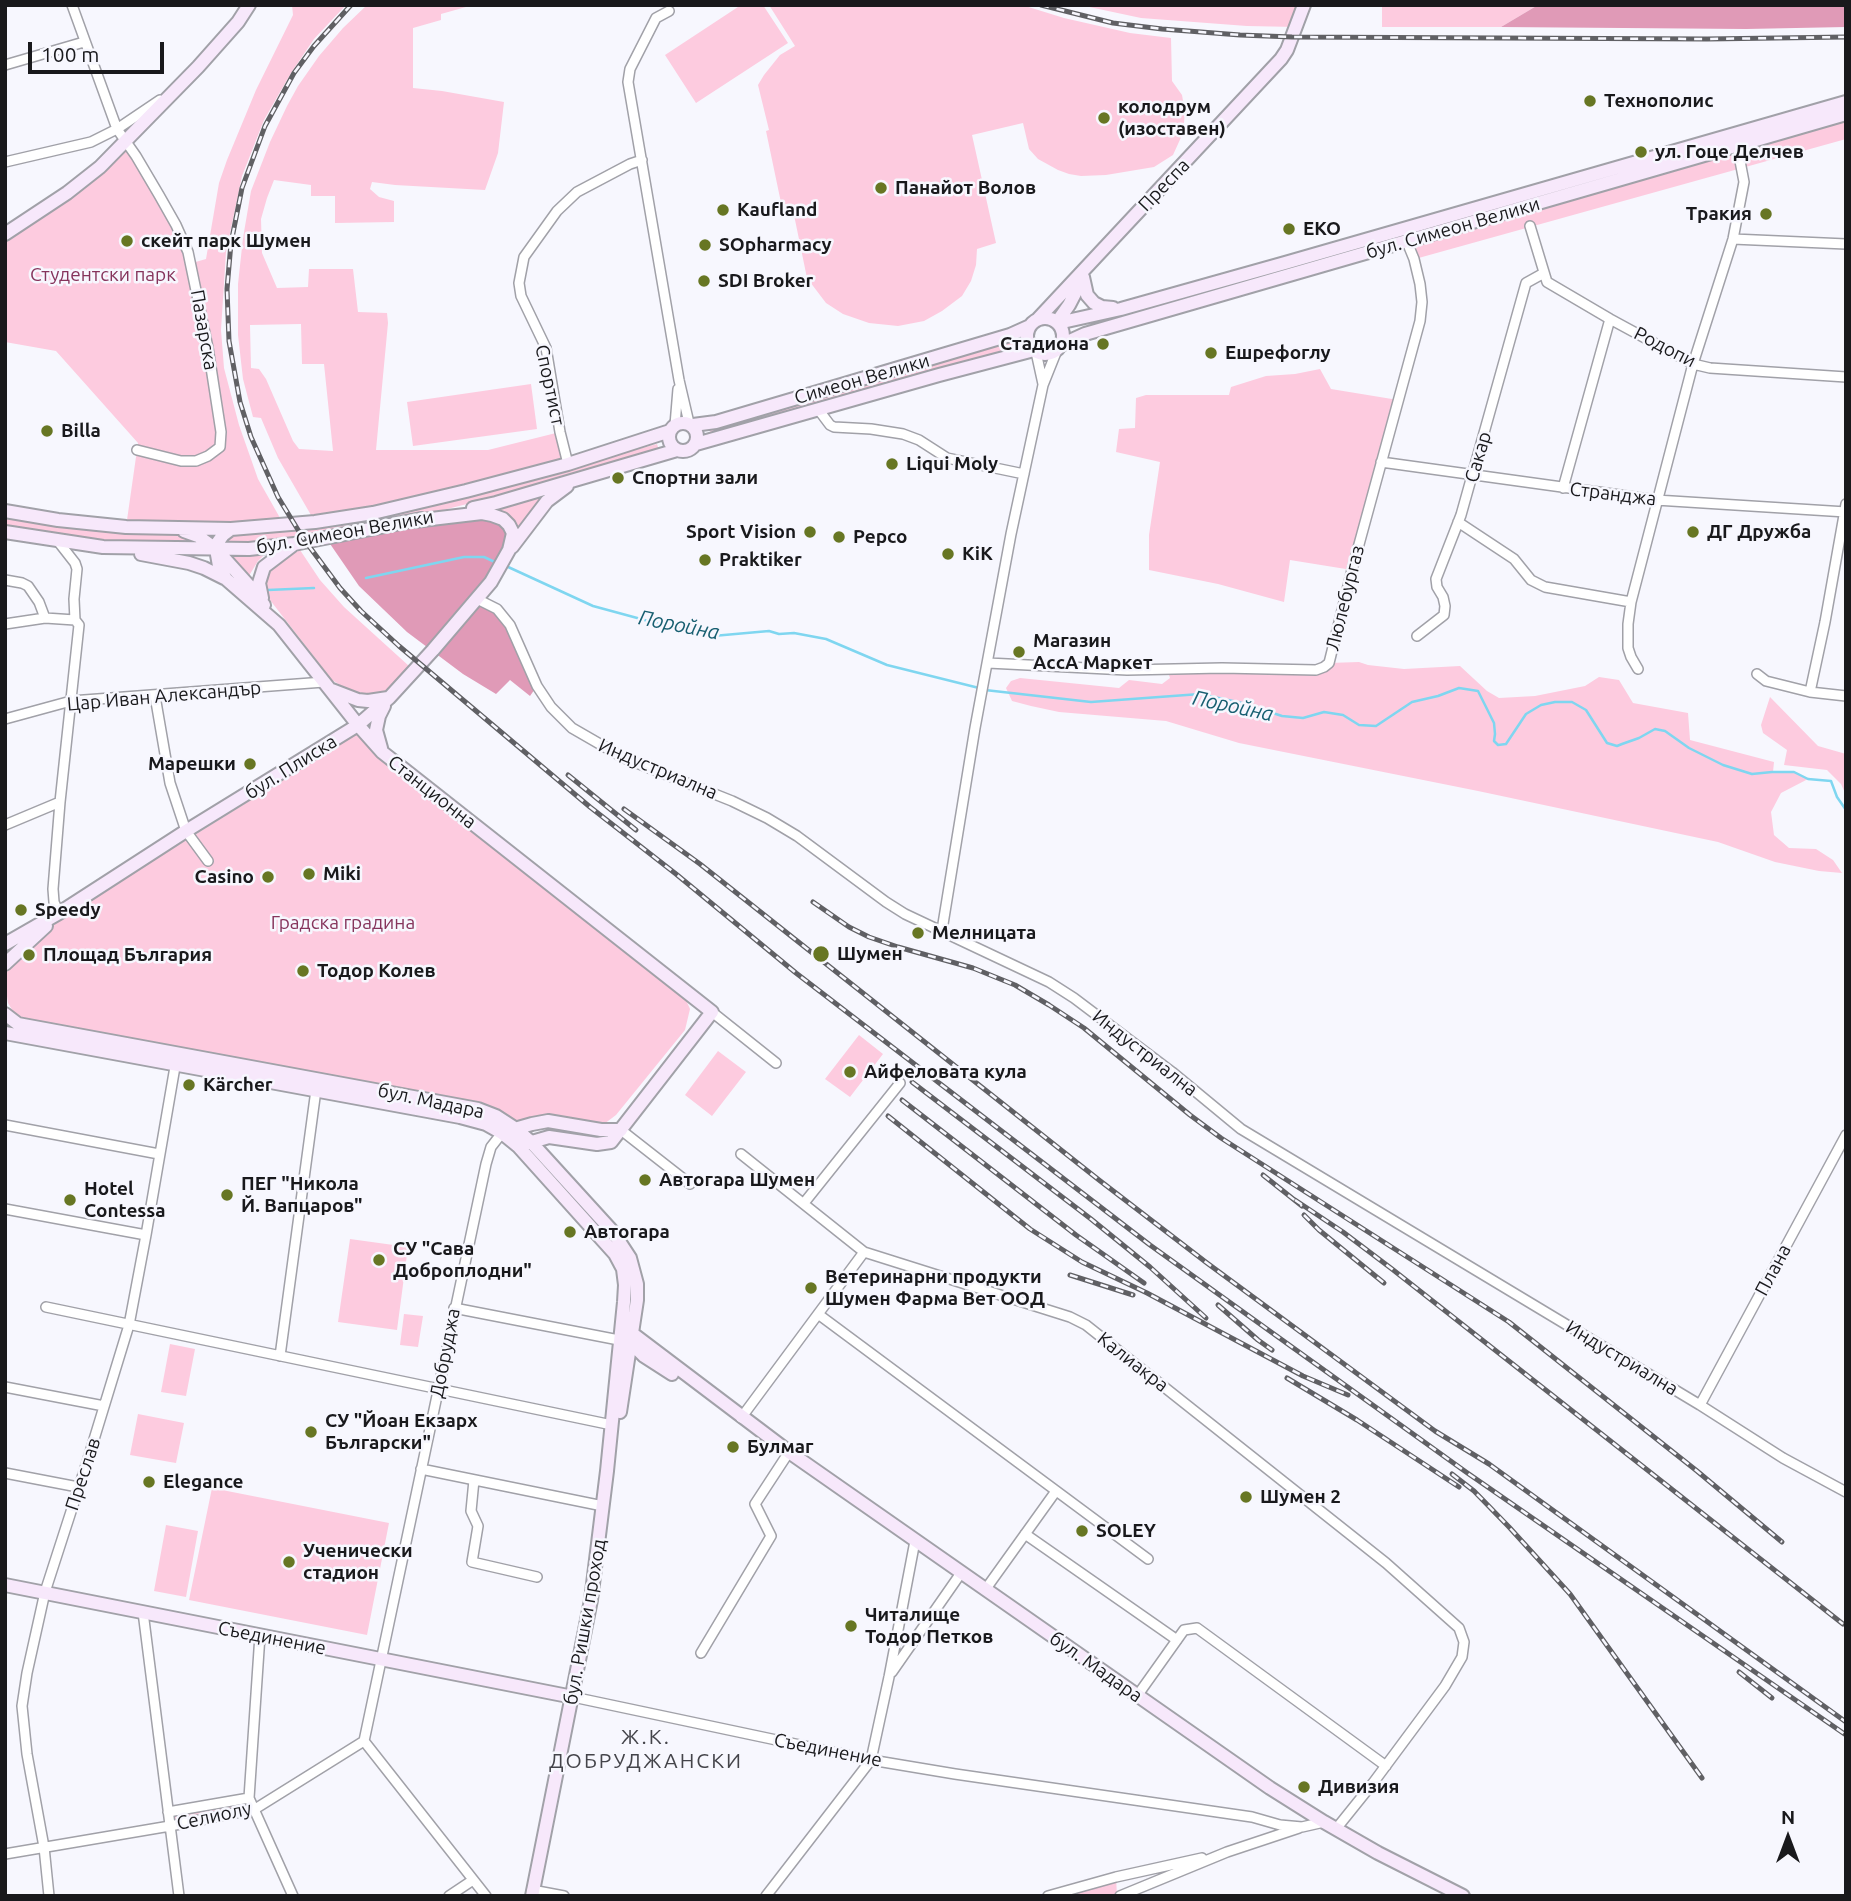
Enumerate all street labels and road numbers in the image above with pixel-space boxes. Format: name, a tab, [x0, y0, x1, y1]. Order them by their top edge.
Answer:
street label: Преспа	[1133, 154, 1195, 216]
street label: бул. Симеон Велики	[1363, 192, 1543, 264]
street label: Пазарска	[186, 288, 222, 372]
street label: Родопи	[1630, 322, 1700, 372]
street label: Спортист	[530, 343, 570, 427]
street label: Симеон Велики	[792, 349, 932, 409]
street label: Сакар	[1460, 429, 1496, 485]
street label: Странджа	[1568, 477, 1658, 511]
street label: бул. Симеон Велики	[254, 505, 436, 559]
street label: Люлебургаз	[1321, 543, 1369, 653]
street label: Цар Иван Александър	[66, 676, 262, 716]
street label: бул. Плиска	[241, 730, 341, 804]
street label: Индустриална	[595, 734, 721, 804]
street label: Станционна	[383, 750, 481, 834]
street label: Индустриална	[1088, 1005, 1202, 1101]
street label: бул. Мадара	[376, 1079, 486, 1123]
street label: Плана	[1750, 1240, 1796, 1300]
street label: Добруджа	[425, 1306, 465, 1400]
street label: Индустриална	[1562, 1316, 1682, 1400]
street label: Калиакра	[1093, 1327, 1173, 1397]
street label: Преслав	[61, 1435, 105, 1513]
street label: бул. Ришки проход	[559, 1537, 611, 1707]
street label: Съединение	[216, 1616, 328, 1660]
street label: бул. Мадара	[1045, 1627, 1147, 1707]
street label: Съединение	[772, 1728, 884, 1772]
street label: Селиолу	[175, 1797, 253, 1835]

